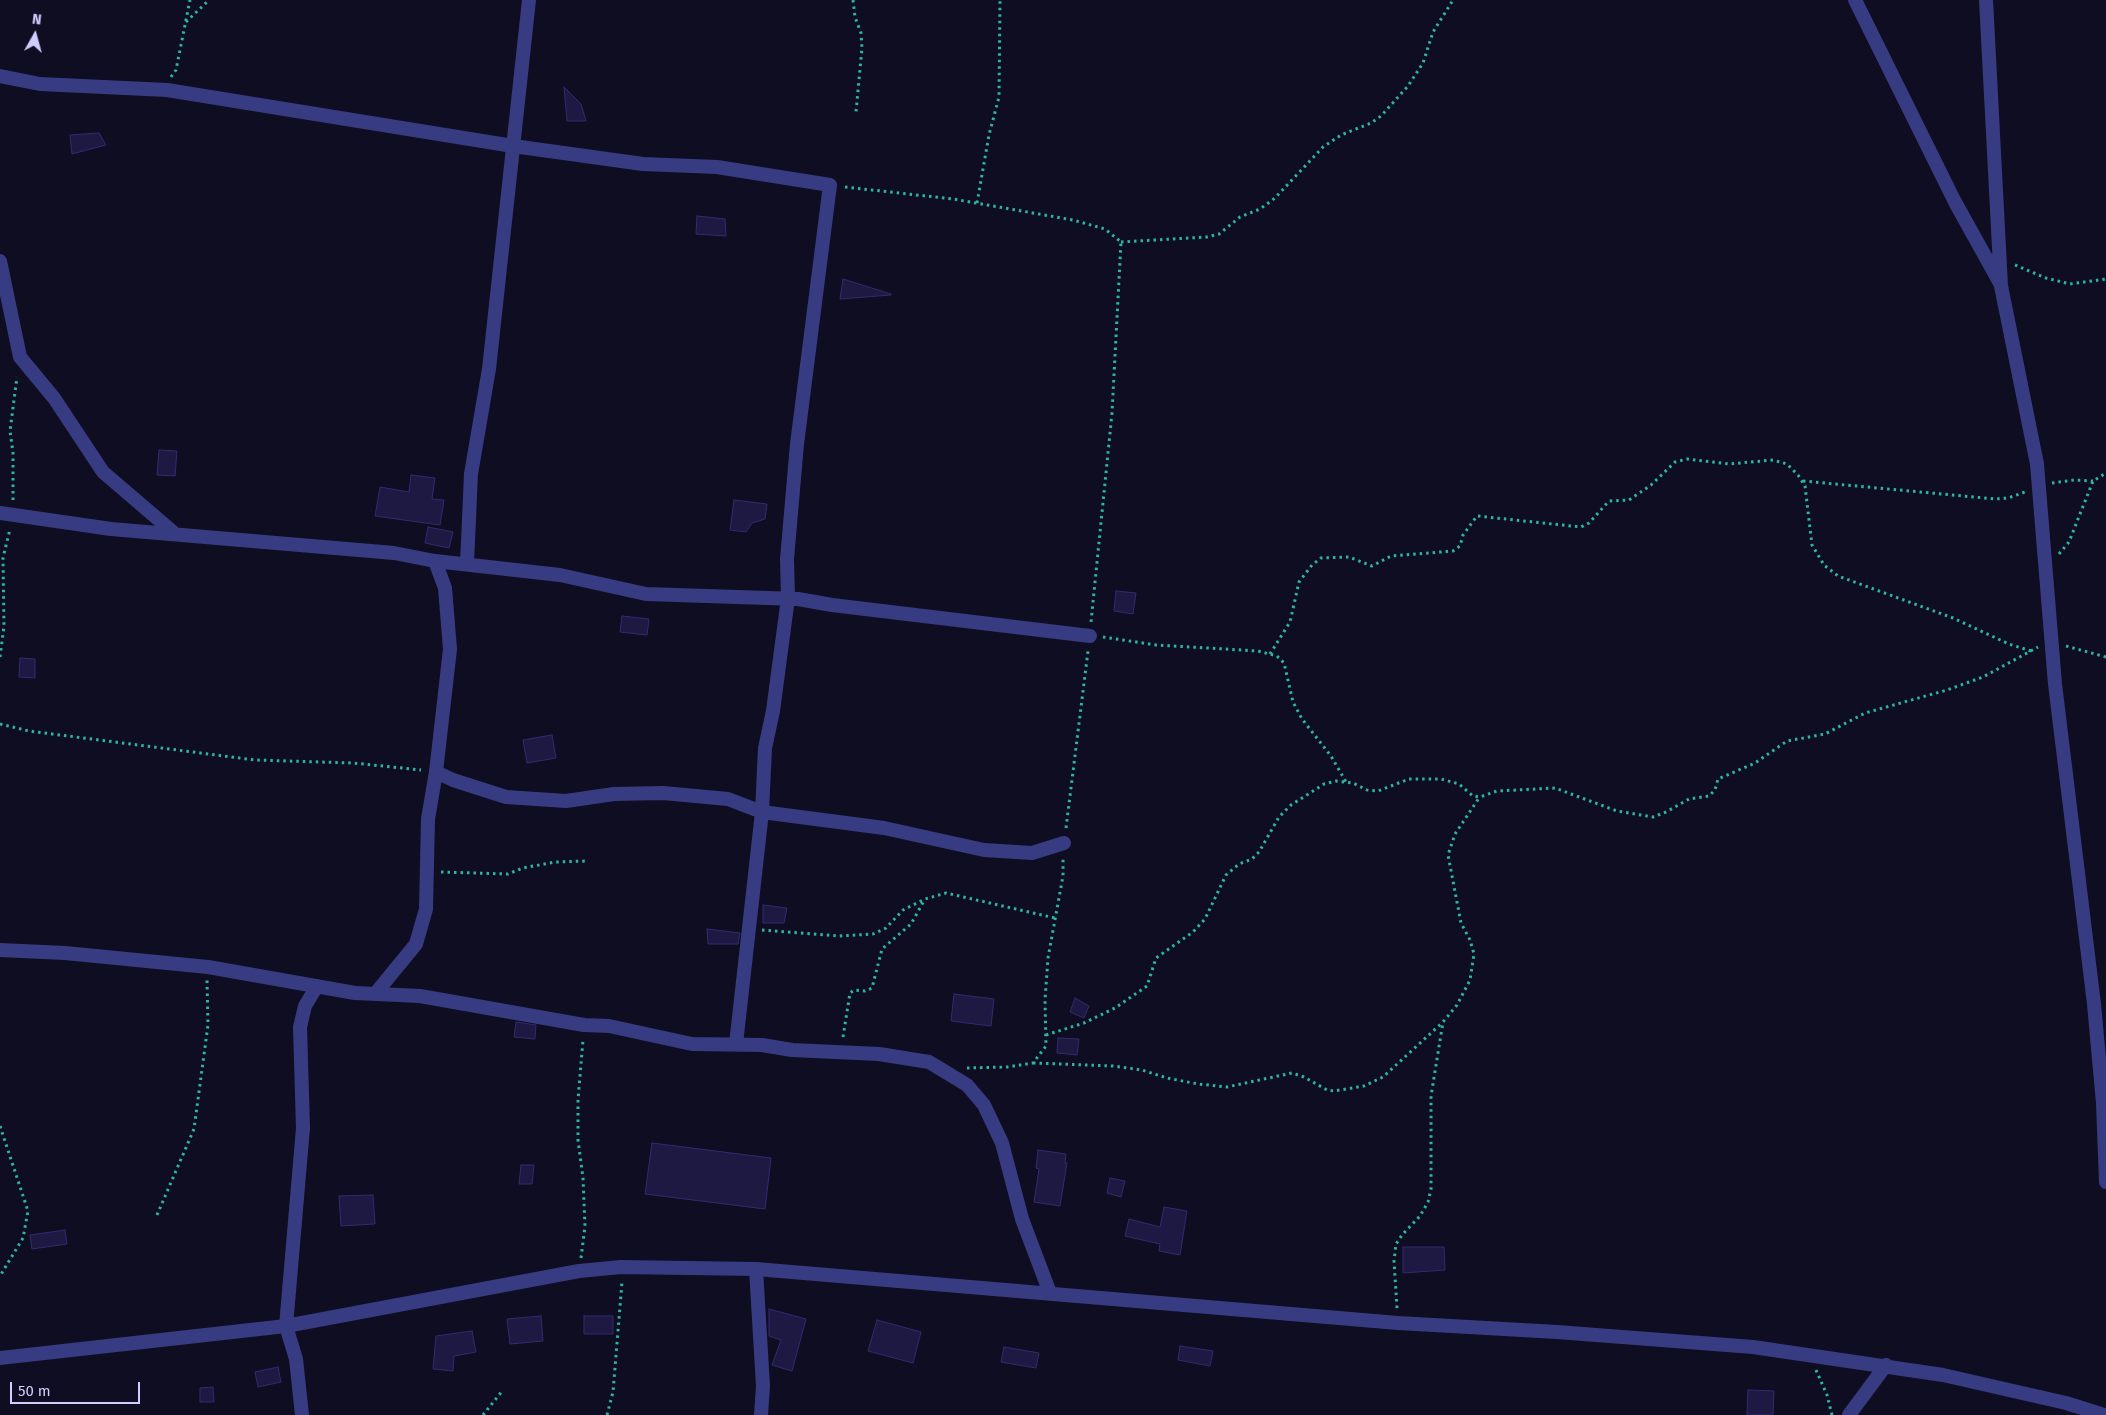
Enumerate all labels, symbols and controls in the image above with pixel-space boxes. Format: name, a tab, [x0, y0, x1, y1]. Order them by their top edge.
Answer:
north arrow	[10, 10, 60, 60]
text: N	[31, 11, 43, 29]
scale bar	[12, 1372, 142, 1404]
text: 50 m	[18, 1382, 51, 1400]

